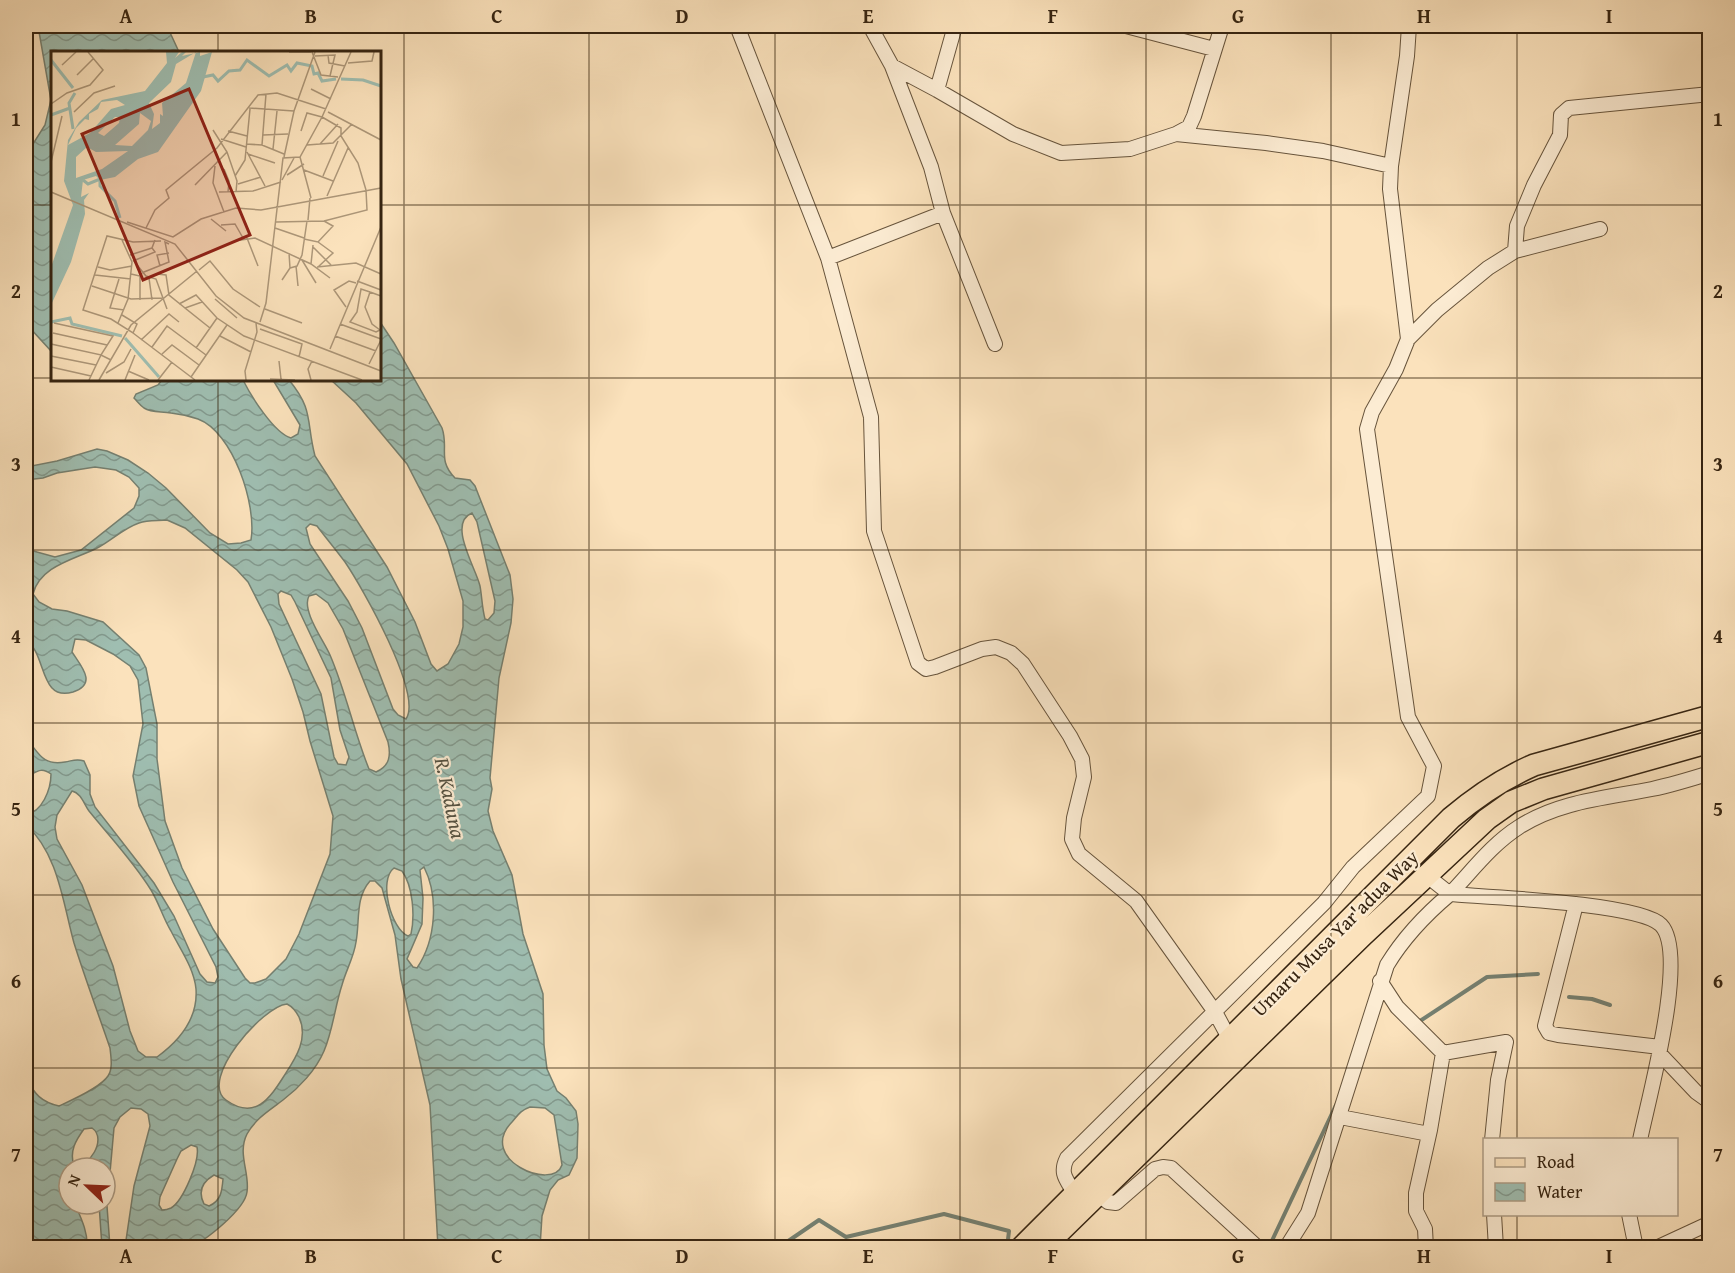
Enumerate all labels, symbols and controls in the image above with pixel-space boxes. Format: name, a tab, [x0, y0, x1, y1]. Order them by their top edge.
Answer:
text: A	[120, 1, 133, 30]
text: B	[305, 1, 317, 30]
text: C	[491, 1, 503, 30]
text: D	[675, 1, 689, 30]
text: E	[863, 1, 874, 30]
text: F	[1048, 1, 1058, 30]
text: G	[1232, 1, 1244, 30]
text: H	[1417, 1, 1431, 30]
text: I	[1606, 1, 1612, 30]
inset map	[51, 51, 381, 381]
text: 1	[11, 104, 21, 133]
text: 1	[1713, 104, 1723, 133]
text: 2	[11, 276, 21, 305]
text: 2	[1713, 276, 1723, 305]
text: 3	[11, 449, 21, 478]
text: 3	[1713, 449, 1723, 478]
text: 4	[11, 621, 21, 650]
text: 4	[1713, 621, 1723, 650]
water label: R. Kaduna	[427, 753, 474, 842]
text: 5	[11, 794, 21, 823]
text: 5	[1713, 794, 1723, 823]
street label: Umaru Musa Yar'adua Way	[1245, 843, 1425, 1023]
text: 6	[11, 966, 21, 995]
text: 6	[1713, 966, 1723, 995]
legend	[1483, 1138, 1678, 1216]
text: 7	[11, 1139, 21, 1168]
text: 7	[1713, 1139, 1723, 1168]
text: Road	[1537, 1148, 1575, 1175]
north arrow	[57, 1156, 117, 1216]
text: N	[60, 1170, 86, 1190]
text: Water	[1537, 1178, 1583, 1205]
text: A	[120, 1241, 133, 1270]
text: B	[305, 1241, 317, 1270]
text: C	[491, 1241, 503, 1270]
text: D	[675, 1241, 689, 1270]
text: E	[863, 1241, 874, 1270]
text: F	[1048, 1241, 1058, 1270]
text: G	[1232, 1241, 1244, 1270]
text: H	[1417, 1241, 1431, 1270]
text: I	[1606, 1241, 1612, 1270]

